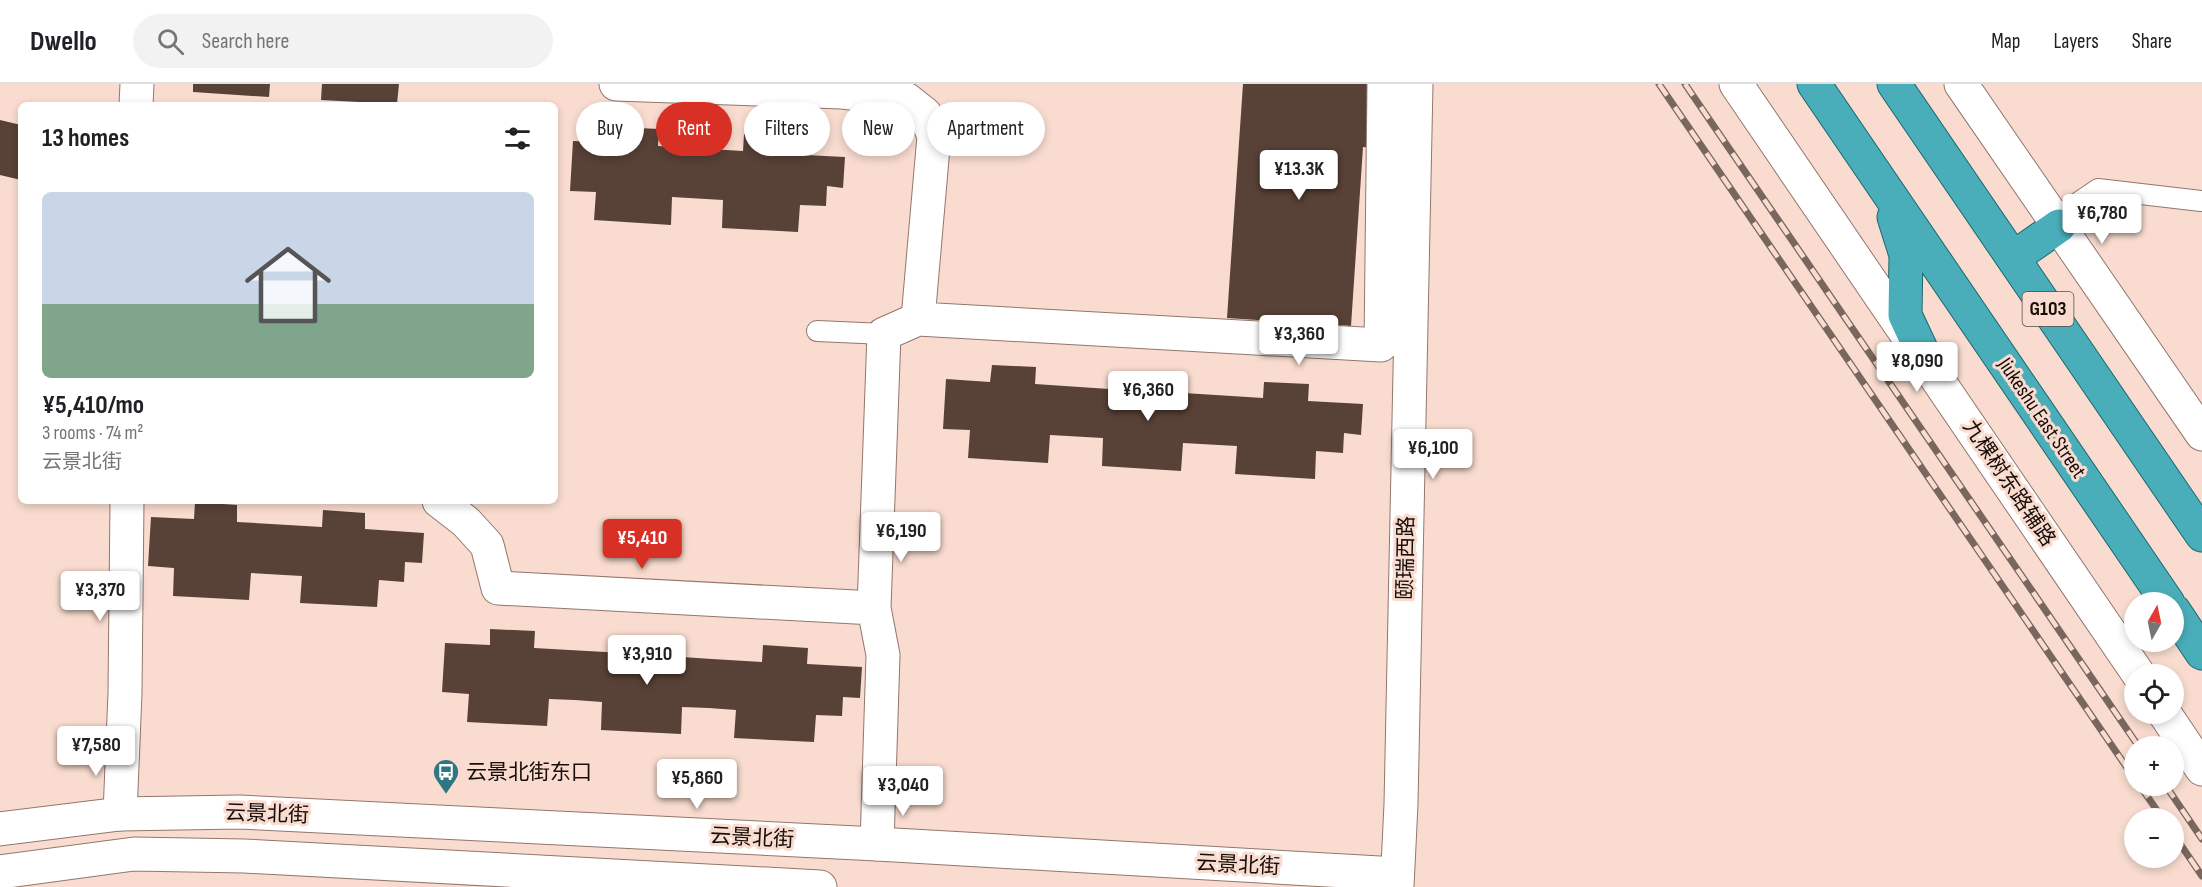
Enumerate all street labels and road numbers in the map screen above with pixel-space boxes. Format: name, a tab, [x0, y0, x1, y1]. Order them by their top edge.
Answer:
road number: G103	[2022, 292, 2074, 326]
street label: Jiukeshu East Street	[1992, 352, 2091, 483]
street label: 九棵树东路辅路	[1958, 415, 2060, 551]
street label: 颐瑞西路	[1393, 516, 1419, 600]
street label: 云景北街	[225, 800, 309, 828]
street label: 云景北街	[709, 823, 795, 853]
street label: 云景北街	[1195, 850, 1281, 880]

